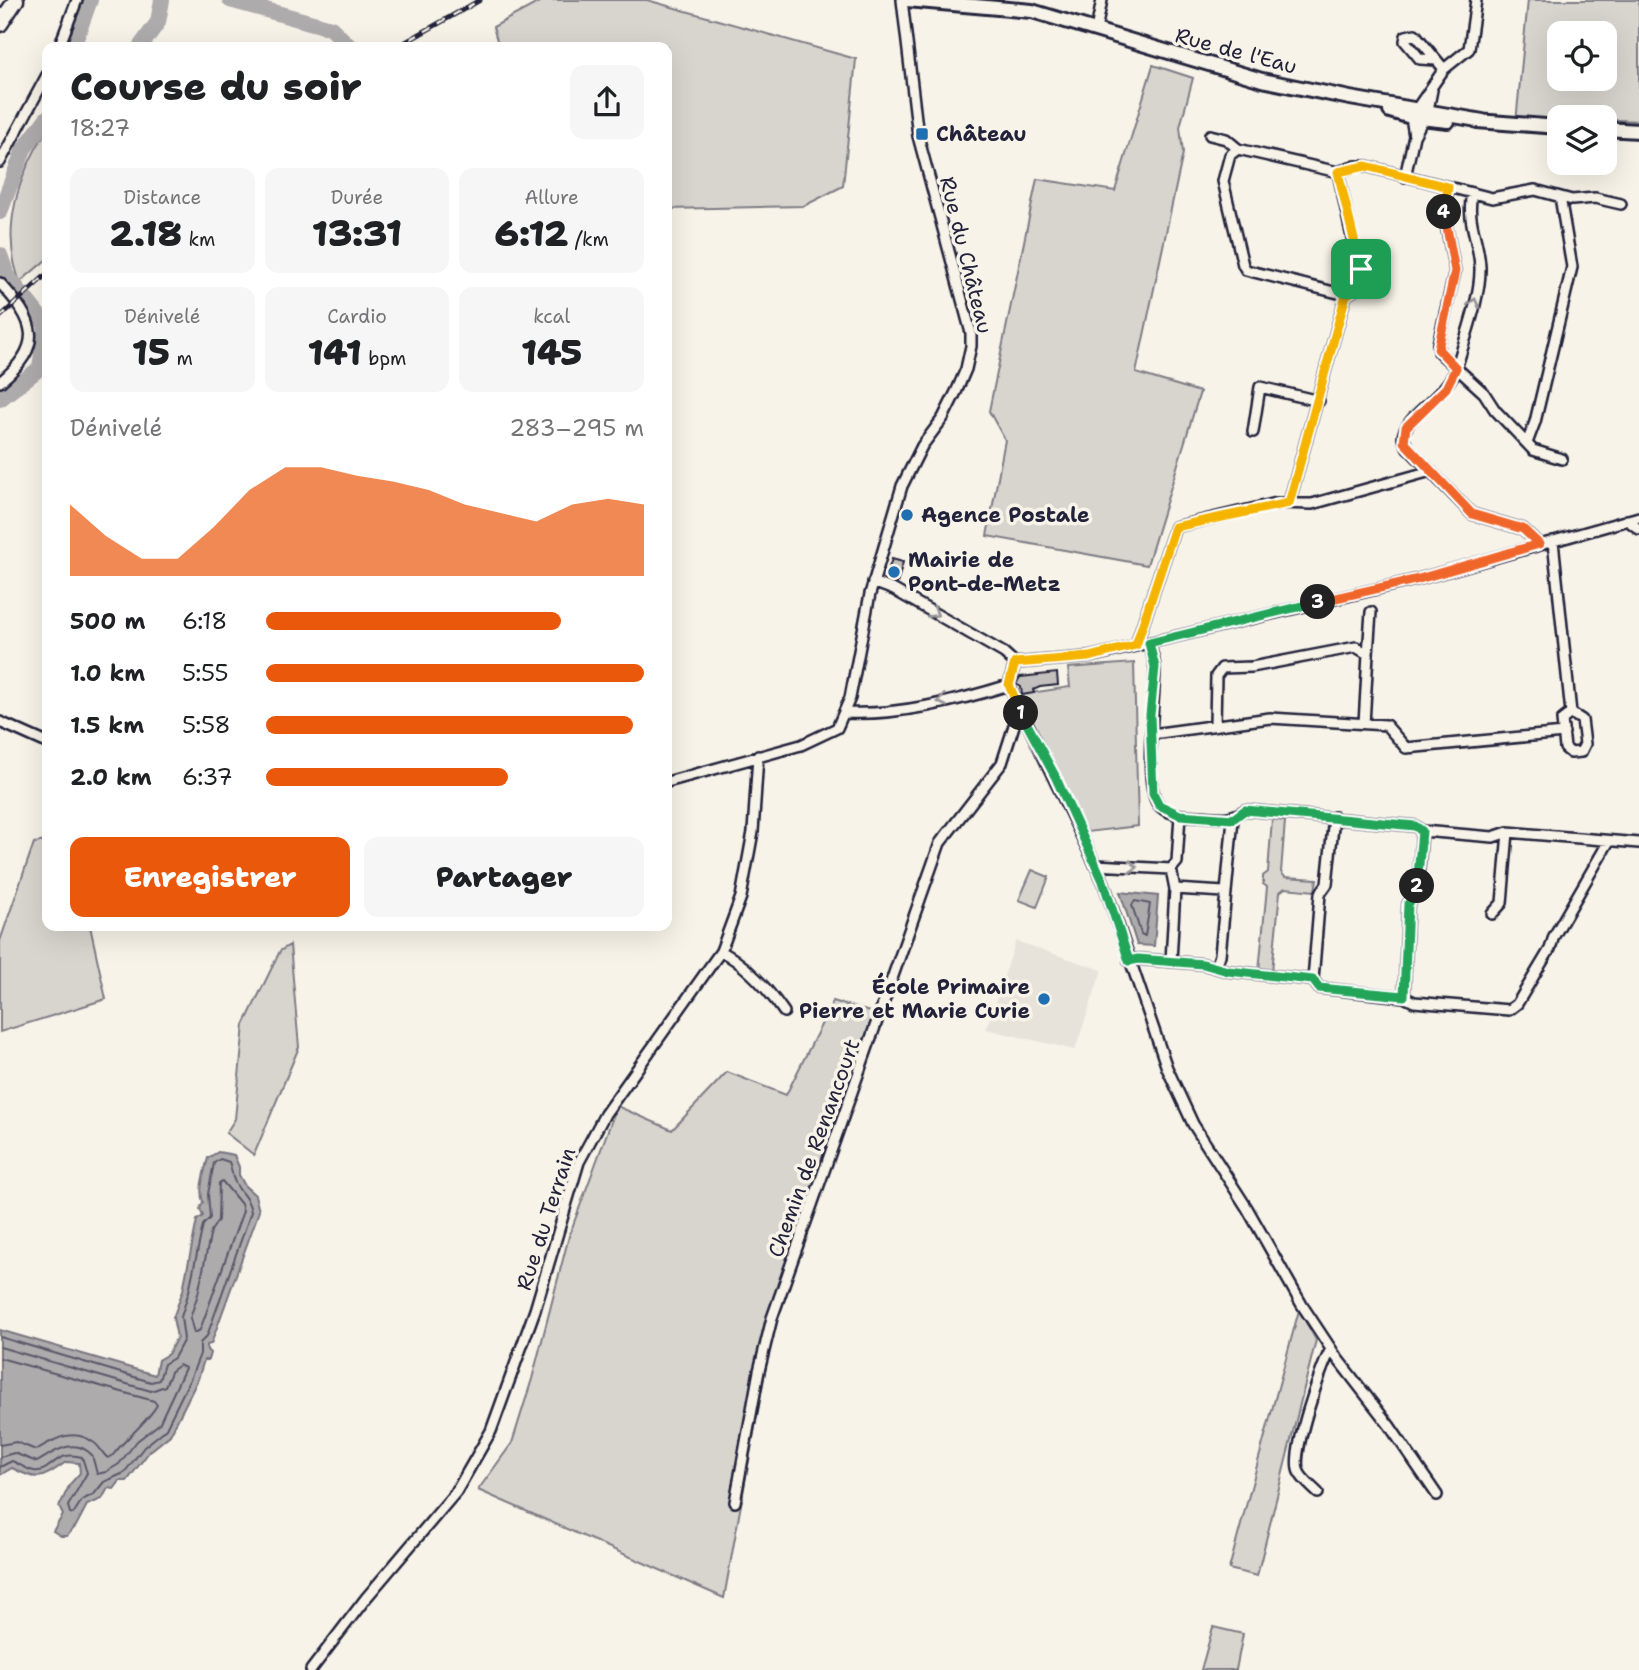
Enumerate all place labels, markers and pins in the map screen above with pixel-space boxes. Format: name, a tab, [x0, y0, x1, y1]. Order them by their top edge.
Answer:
place label: Château	[936, 120, 1027, 148]
marker: Château	[914, 126, 930, 142]
pin: 4	[1426, 194, 1462, 230]
pin	[1331, 239, 1391, 299]
place label: Agence Postale	[921, 501, 1090, 529]
marker: Agence Postale	[899, 507, 915, 523]
place label: Mairie de Pont-de-Metz	[908, 546, 1061, 598]
marker: Mairie de Pont-de-Metz	[886, 564, 902, 580]
pin: 3	[1300, 584, 1336, 620]
pin: 1	[1004, 696, 1038, 730]
pin: 2	[1400, 868, 1434, 903]
place label: École Primaire Pierre et Marie Curie	[799, 972, 1030, 1025]
marker: École Primaire Pierre et Marie Curie	[1036, 991, 1052, 1007]

